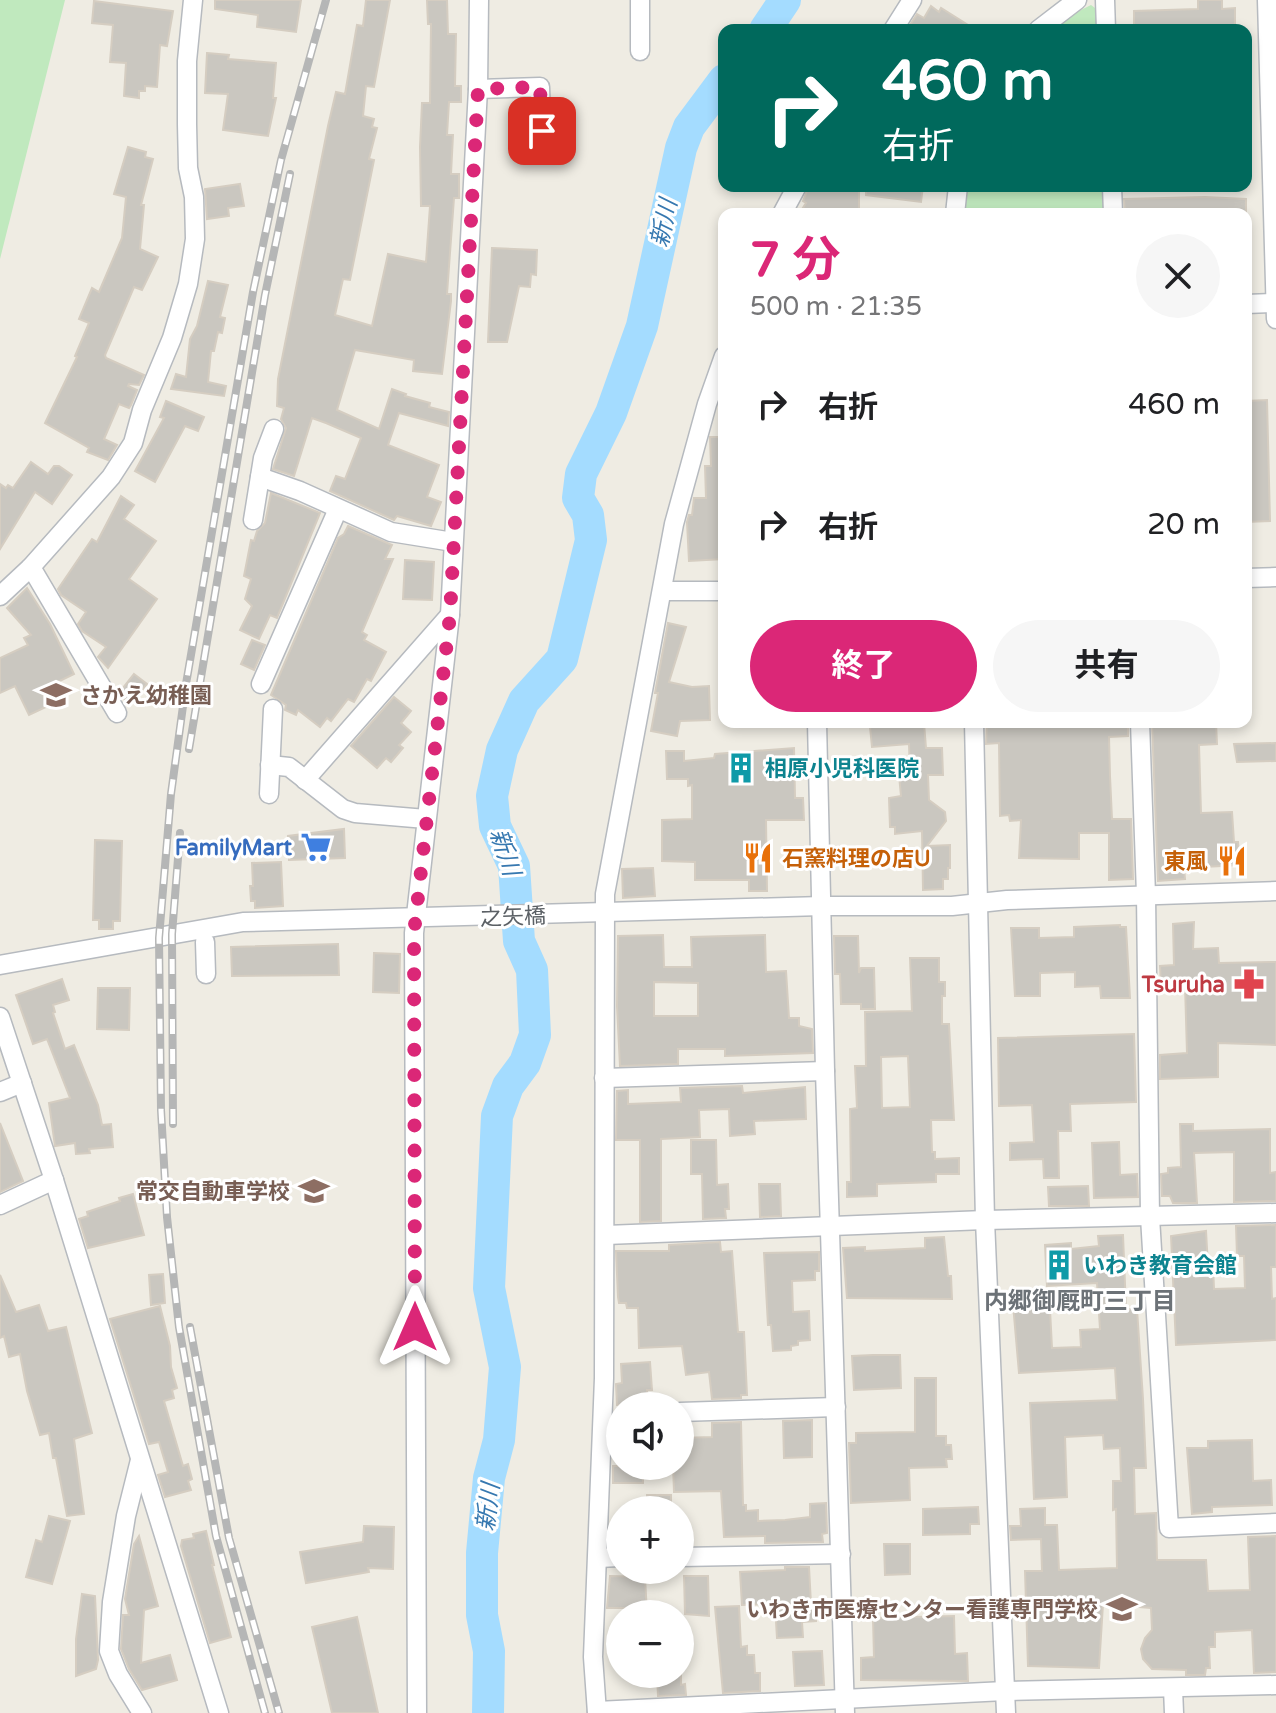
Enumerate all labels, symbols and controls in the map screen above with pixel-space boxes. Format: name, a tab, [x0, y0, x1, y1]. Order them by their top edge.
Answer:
text: 460 m	[882, 48, 1053, 115]
icon: right	[750, 56, 854, 160]
pin	[508, 97, 576, 165]
icon: arrive	[520, 109, 564, 153]
text: 右折	[882, 125, 954, 168]
water label: 新川	[645, 194, 684, 250]
text: 7 分	[750, 232, 841, 290]
button: close	[1136, 234, 1220, 318]
text: 500 m · 21:35	[750, 291, 922, 322]
icon: right	[750, 382, 794, 426]
text: 460 m	[1128, 386, 1220, 423]
text: 右折	[818, 389, 878, 426]
icon: right	[750, 502, 794, 546]
text: 20 m	[1147, 506, 1220, 543]
text: 右折	[818, 509, 878, 546]
button: 終了	[750, 620, 977, 712]
button: 共有	[993, 620, 1220, 712]
school or university icon: さかえ幼稚園	[39, 678, 73, 712]
place label: さかえ幼稚園	[80, 683, 212, 709]
building icon: 相原小児科医院	[724, 751, 758, 785]
place label: 相原小児科医院	[765, 756, 919, 782]
water label: 新川	[483, 825, 527, 882]
supermarket icon: FamilyMart	[299, 830, 333, 864]
place label: FamilyMart	[175, 835, 293, 861]
restaurant icon: 石窯料理の店U	[741, 841, 775, 875]
restaurant icon: 東風	[1215, 844, 1249, 878]
place label: 石窯料理の店U	[782, 846, 931, 872]
place label: 東風	[1164, 849, 1208, 875]
street label: 之矢橋	[480, 903, 546, 931]
pharmacy icon: Tsuruha	[1232, 967, 1266, 1001]
place label: Tsuruha	[1141, 972, 1225, 998]
school or university icon: 常交自動車学校	[297, 1174, 331, 1208]
place label: 常交自動車学校	[136, 1179, 290, 1205]
building icon: いわき教育会館	[1042, 1248, 1076, 1282]
place label: いわき教育会館	[1083, 1253, 1237, 1279]
position arrow	[373, 1285, 457, 1369]
district label: 内郷御厩町三丁目	[984, 1287, 1176, 1316]
map controls	[606, 1392, 694, 1688]
button: sound	[606, 1392, 694, 1480]
water label: 新川	[471, 1478, 506, 1533]
button: +	[606, 1496, 694, 1584]
school or university icon: いわき市医療センター看護専門学校	[1105, 1592, 1139, 1626]
place label: いわき市医療センター看護専門学校	[746, 1597, 1098, 1623]
button: −	[606, 1600, 694, 1688]

